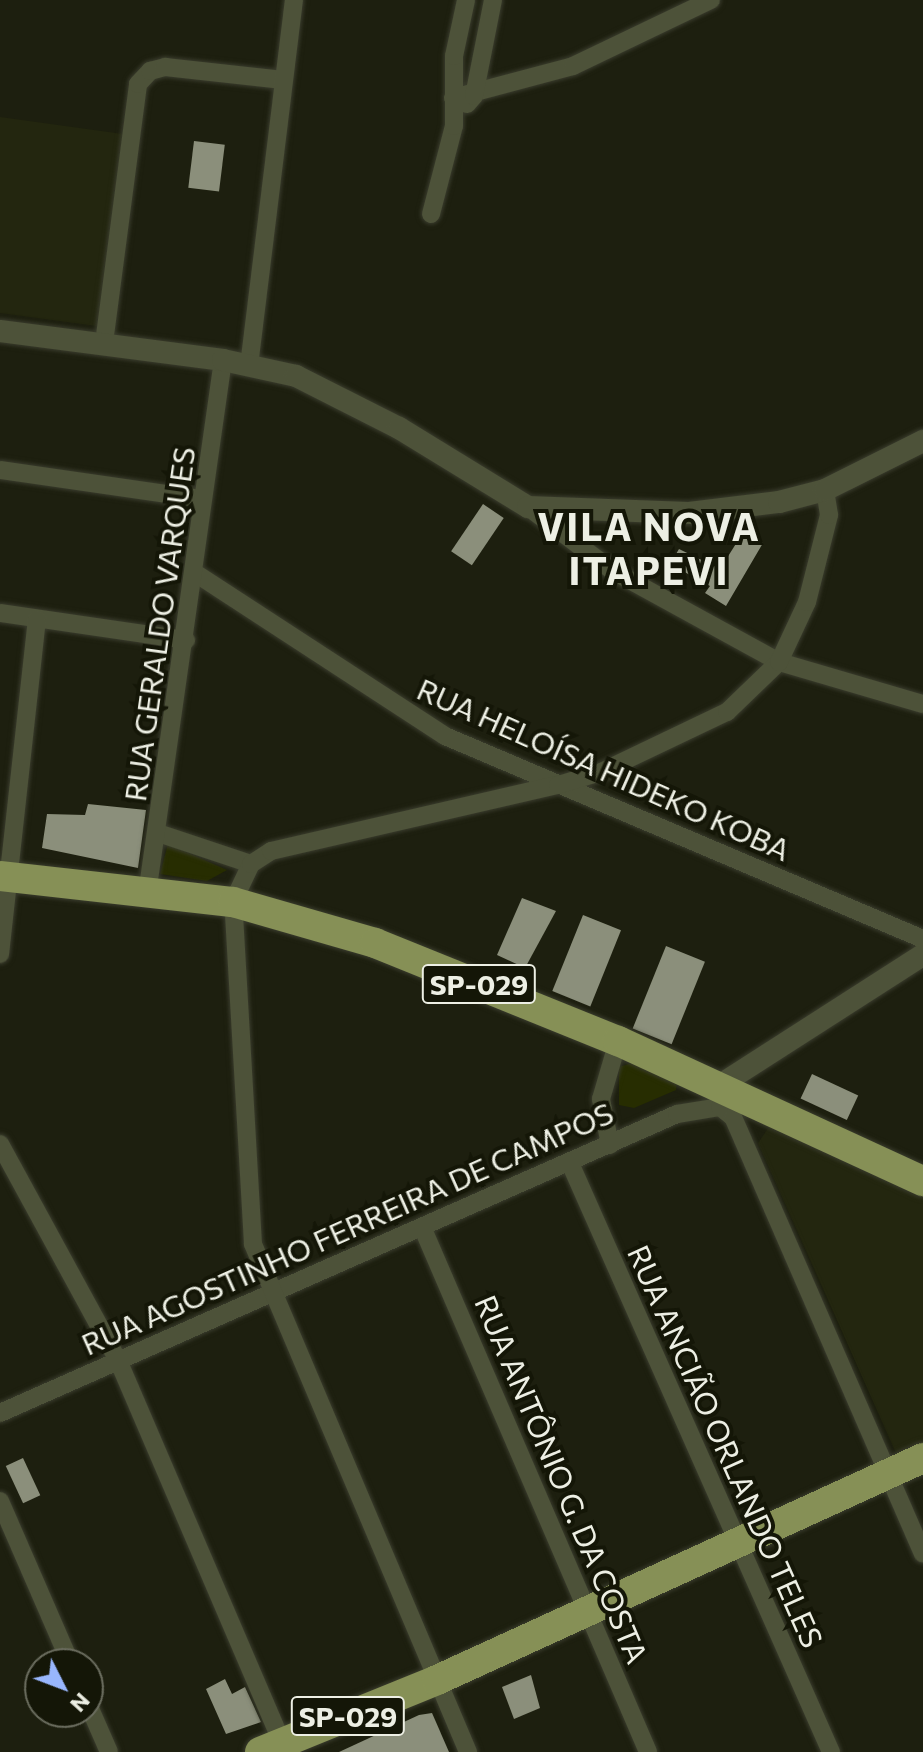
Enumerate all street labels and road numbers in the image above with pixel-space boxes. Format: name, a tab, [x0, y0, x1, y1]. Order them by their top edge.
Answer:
street label: RUA GERALDO VARQUES	[116, 444, 202, 804]
street label: RUA HELOÍSA HIDEKO KOBA	[412, 670, 796, 868]
road number: SP-029	[421, 960, 537, 1008]
street label: RUA AGOSTINHO FERREIRA DE CAMPOS	[76, 1094, 618, 1362]
street label: RUA ANCIÃO ORLANDO TELES	[621, 1239, 831, 1653]
street label: RUA ANTÔNIO G. DA COSTA	[468, 1290, 656, 1668]
road number: SP-029	[290, 1692, 406, 1740]

